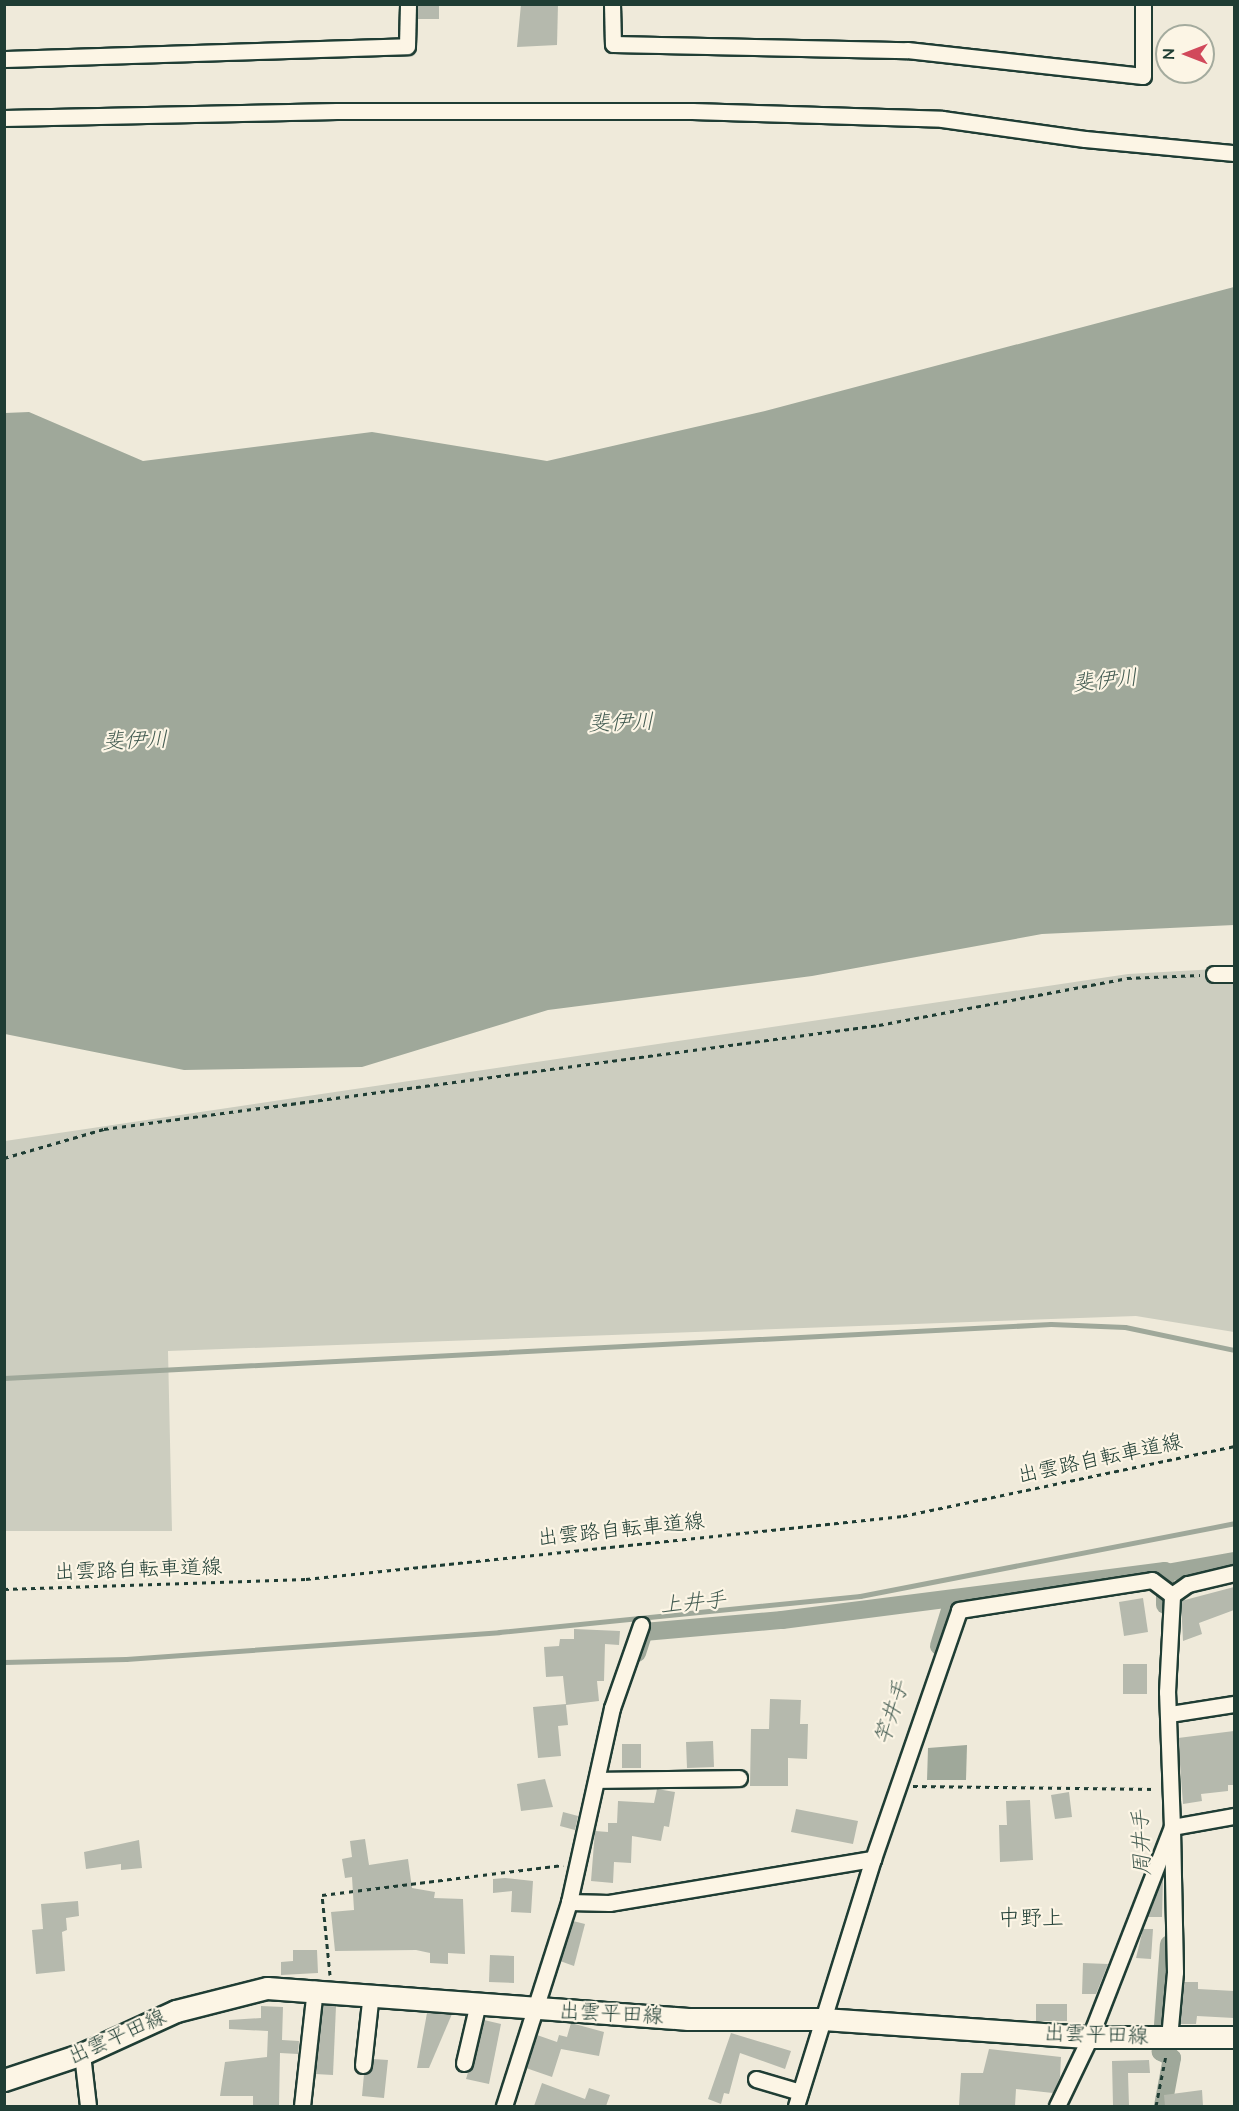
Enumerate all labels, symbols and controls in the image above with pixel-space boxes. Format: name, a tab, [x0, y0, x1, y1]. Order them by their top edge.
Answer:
north arrow	[1155, 24, 1215, 84]
text: N	[1158, 49, 1180, 59]
water label: 斐伊川	[1071, 664, 1139, 698]
water label: 斐伊川	[588, 709, 654, 737]
water label: 斐伊川	[102, 727, 168, 755]
street label: 出雲路自転車道線	[1015, 1429, 1185, 1489]
street label: 出雲路自転車道線	[536, 1509, 706, 1551]
street label: 出雲路自転車道線	[54, 1554, 222, 1586]
water label: 上井手	[659, 1587, 727, 1619]
water label: 竿井手	[869, 1678, 915, 1748]
water label: 周井手	[1128, 1810, 1156, 1876]
district label: 中野上	[998, 1906, 1064, 1932]
street label: 出雲平田線	[558, 1999, 664, 2029]
street label: 出雲平田線	[64, 2004, 170, 2070]
street label: 出雲平田線	[1043, 2021, 1149, 2049]

